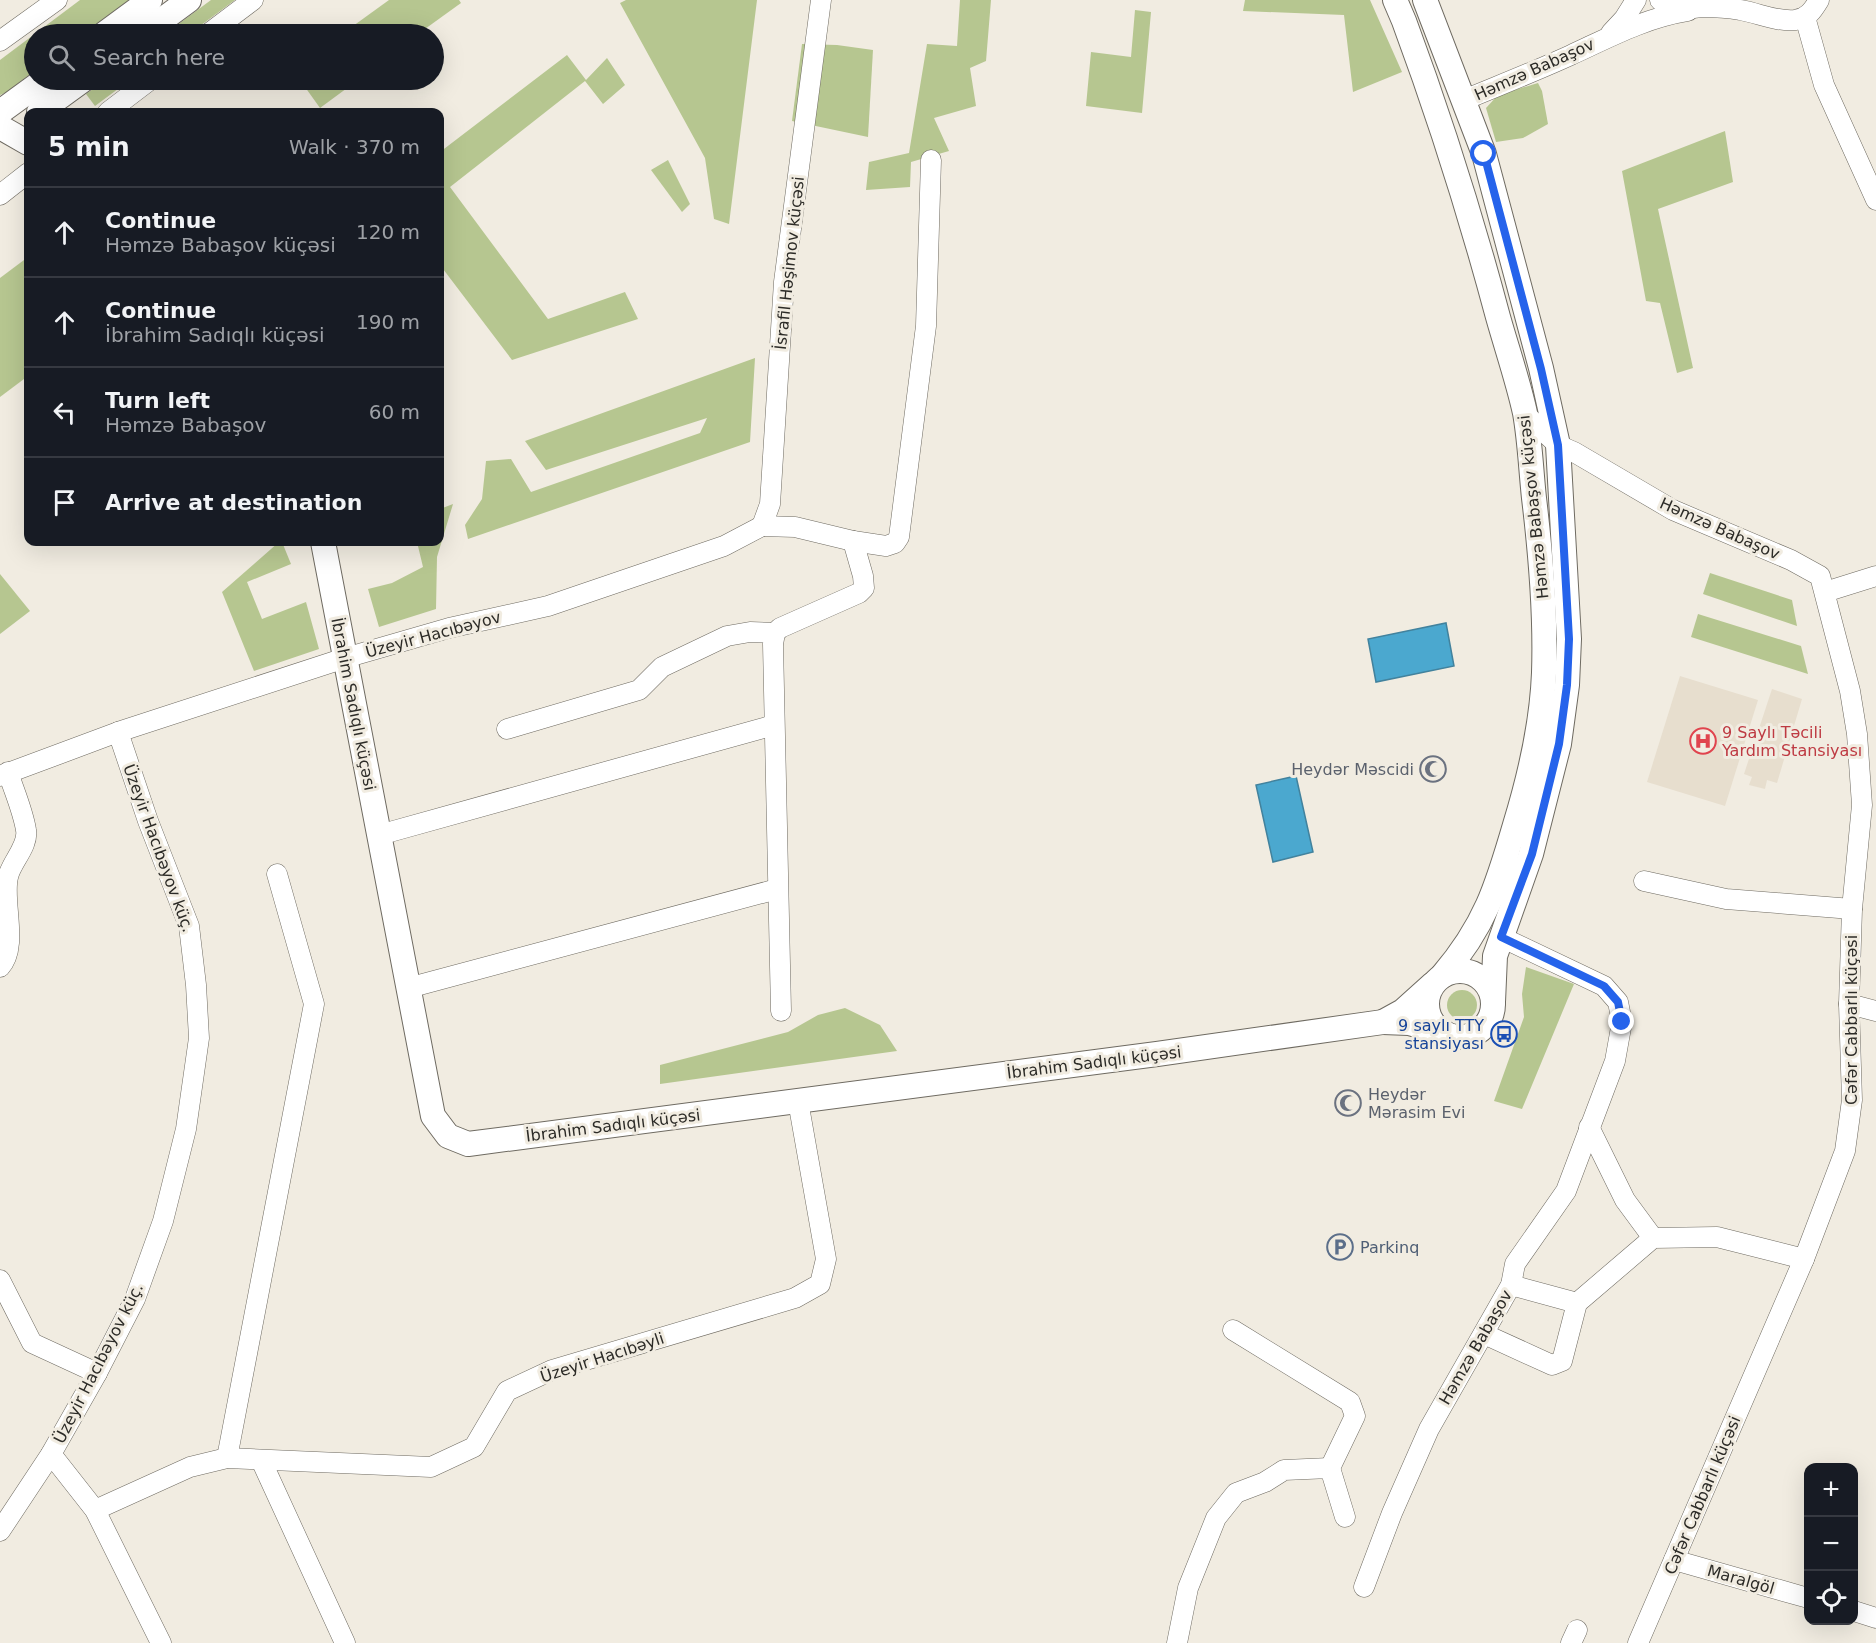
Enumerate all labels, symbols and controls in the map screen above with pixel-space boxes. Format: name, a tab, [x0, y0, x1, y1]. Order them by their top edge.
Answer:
search box	[24, 24, 444, 90]
street label: Həmzə Babaşov	[1471, 35, 1597, 104]
icon: search	[45, 41, 78, 74]
text: Search here	[93, 45, 225, 70]
text: 5 min	[48, 132, 130, 162]
text: Walk · 370 m	[289, 135, 420, 159]
route start	[1470, 140, 1496, 166]
street label: İsrafil Həşimov küçəsi	[771, 176, 808, 351]
text: Continue	[105, 208, 216, 233]
icon: ahead	[48, 216, 81, 249]
text: 120 m	[356, 220, 420, 244]
text: Həmzə Babaşov küçəsi	[105, 233, 336, 257]
text: Continue	[105, 298, 216, 323]
icon: ahead	[48, 306, 81, 339]
text: 190 m	[356, 310, 420, 334]
text: İbrahim Sadıqlı küçəsi	[105, 323, 324, 347]
text: Turn left	[105, 388, 210, 413]
icon: left	[48, 396, 81, 429]
text: 60 m	[369, 400, 420, 424]
text: Həmzə Babaşov	[105, 413, 266, 437]
street label: Həmzə Babaşov küçəsi	[1514, 414, 1553, 600]
icon: arrive	[48, 486, 81, 519]
text: Arrive at destination	[105, 490, 362, 515]
street label: Həmzə Babaşov	[1657, 494, 1783, 563]
street label: Üzeyir Hacıbəyov	[363, 607, 503, 662]
street label: İbrahim Sadıqlı küçəsi	[327, 616, 380, 792]
place label: 9 Saylı Təcili Yardım Stansiyası	[1721, 723, 1862, 760]
hospital icon: 9 Saylı Təcili Yardım Stansiyası	[1688, 726, 1718, 756]
mosque icon: Heydər Məscidi	[1418, 754, 1448, 784]
place label: Heydər Məscidi	[1291, 760, 1414, 779]
street label: Üzeyir Hacıbəyov küç.	[119, 762, 198, 935]
street label: Cəfər Cabbarlı küçəsi	[1842, 935, 1861, 1105]
route end	[1608, 1008, 1634, 1034]
place label: 9 saylı TTY stansiyası	[1398, 1016, 1484, 1053]
bus stop icon: 9 saylı TTY stansiyası	[1489, 1019, 1519, 1049]
street label: İbrahim Sadıqlı küçəsi	[1006, 1042, 1182, 1083]
place label: Heydər Mərasim Evi	[1368, 1085, 1466, 1122]
mosque icon: Heydər Mərasim Evi	[1333, 1088, 1363, 1118]
street label: İbrahim Sadıqlı küçəsi	[525, 1105, 701, 1146]
parking icon: Parkinq	[1325, 1232, 1355, 1262]
place label: Parkinq	[1360, 1238, 1419, 1257]
street label: Üzeyir Hacıbəyov küç.	[50, 1280, 147, 1446]
street label: Həmzə Babaşov	[1435, 1287, 1516, 1408]
street label: Üzeyir Hacıbəyli	[538, 1329, 666, 1386]
street label: Cəfər Cabbarlı küçəsi	[1660, 1413, 1744, 1577]
map controls	[1804, 1463, 1858, 1625]
button: +	[1804, 1463, 1858, 1517]
button: −	[1804, 1517, 1858, 1571]
street label: Maralgöl	[1705, 1561, 1777, 1598]
button: locate	[1804, 1571, 1858, 1625]

